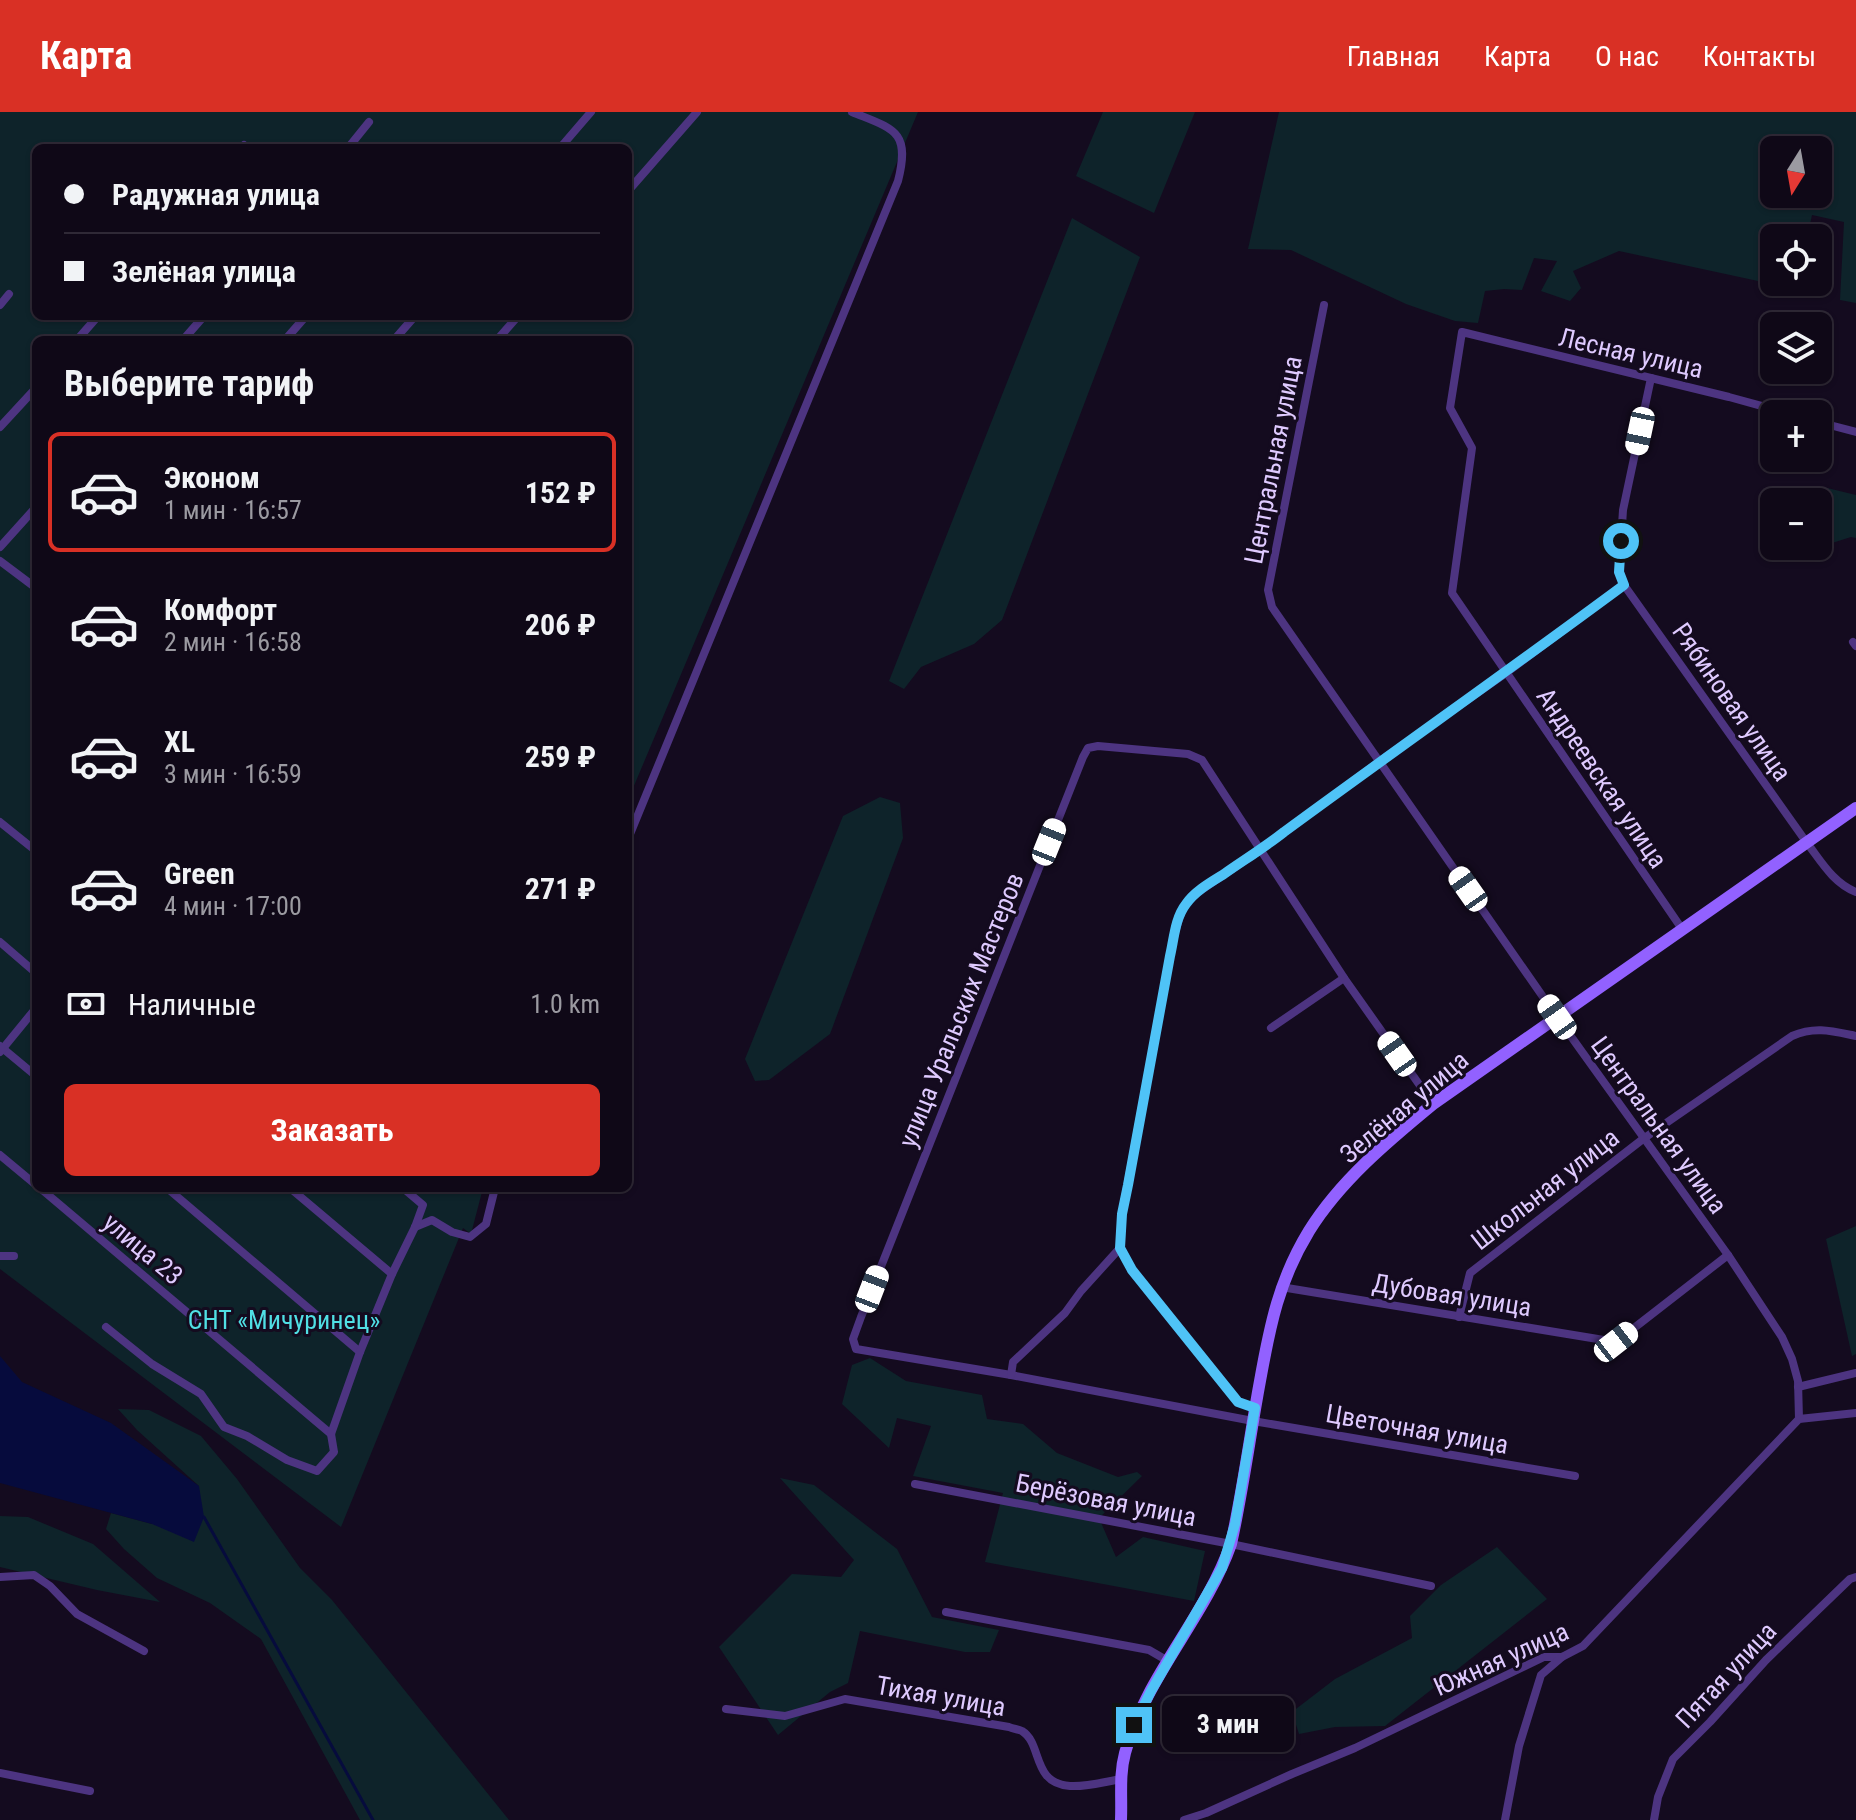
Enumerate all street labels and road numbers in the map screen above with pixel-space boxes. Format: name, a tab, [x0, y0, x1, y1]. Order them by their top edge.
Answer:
street label: Лесная улица	[1556, 322, 1706, 384]
street label: Центральная улица	[1238, 353, 1308, 567]
street label: Рябиновая улица	[1666, 617, 1798, 787]
street label: Андреевская улица	[1531, 682, 1673, 874]
street label: улица Уральских Мастеров	[892, 868, 1030, 1152]
street label: Центральная улица	[1585, 1031, 1733, 1219]
street label: Зелёная улица	[1334, 1045, 1474, 1169]
street label: Школьная улица	[1465, 1122, 1625, 1256]
street label: улица 23	[97, 1207, 189, 1291]
street label: Дубовая улица	[1370, 1268, 1534, 1322]
street label: Цветочная улица	[1323, 1398, 1511, 1460]
street label: Берёзовая улица	[1013, 1468, 1199, 1532]
street label: Южная улица	[1429, 1616, 1573, 1702]
street label: Пятая улица	[1670, 1616, 1782, 1734]
street label: Тихая улица	[874, 1670, 1008, 1722]

